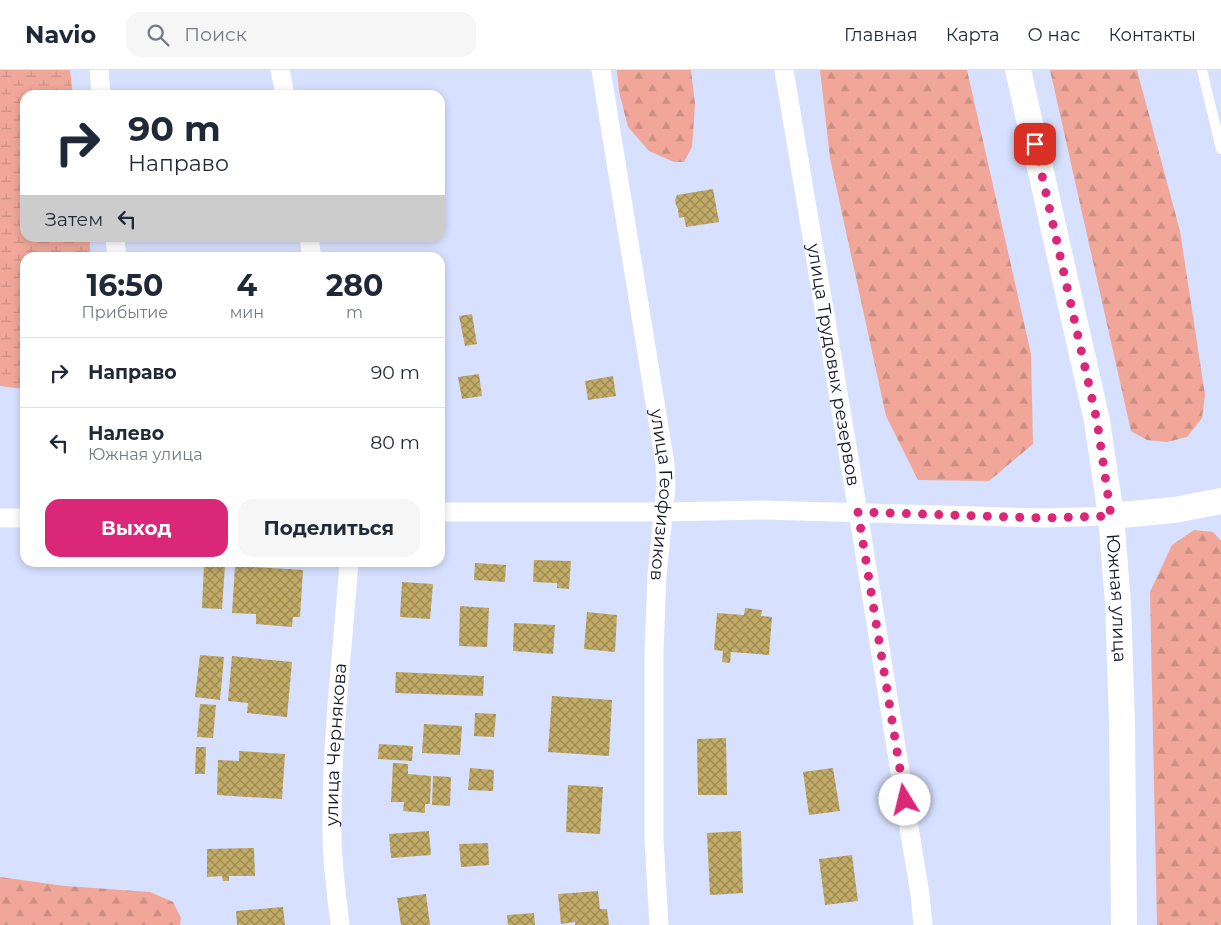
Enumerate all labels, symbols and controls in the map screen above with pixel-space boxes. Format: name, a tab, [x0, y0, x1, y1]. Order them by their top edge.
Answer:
search box	[126, 12, 476, 57]
text: Navio	[25, 20, 96, 49]
icon: search	[144, 21, 172, 49]
text: Поиск	[184, 23, 247, 46]
text: Главная	[844, 24, 918, 46]
text: Карта	[946, 24, 1000, 46]
text: О нас	[1028, 24, 1080, 46]
text: Контакты	[1108, 24, 1196, 46]
text: 90 m	[128, 107, 221, 150]
icon: right	[45, 110, 110, 175]
pin	[1014, 123, 1056, 165]
icon: arrive	[1021, 130, 1049, 158]
text: Направо	[128, 150, 229, 177]
icon: left	[113, 205, 141, 233]
text: Затем	[45, 208, 103, 231]
street label: улица Трудовых резервов	[802, 241, 864, 488]
text: 16:50	[86, 267, 163, 304]
text: 4	[237, 267, 257, 304]
text: 280	[326, 267, 384, 304]
text: Прибытие	[81, 303, 168, 322]
text: мин	[230, 303, 264, 322]
text: m	[346, 303, 363, 322]
icon: right	[45, 359, 73, 387]
text: Направо	[88, 361, 177, 384]
text: 90 m	[371, 361, 420, 384]
street label: улица Геофизиков	[645, 406, 677, 581]
text: Налево	[88, 422, 164, 445]
icon: left	[45, 429, 73, 457]
text: 80 m	[370, 431, 420, 454]
text: Южная улица	[88, 445, 202, 464]
button: Выход	[45, 499, 228, 557]
button: Поделиться	[238, 499, 420, 557]
street label: Южная улица	[1101, 533, 1131, 663]
street label: улица Чернякова	[321, 662, 352, 827]
position arrow	[878, 773, 930, 825]

